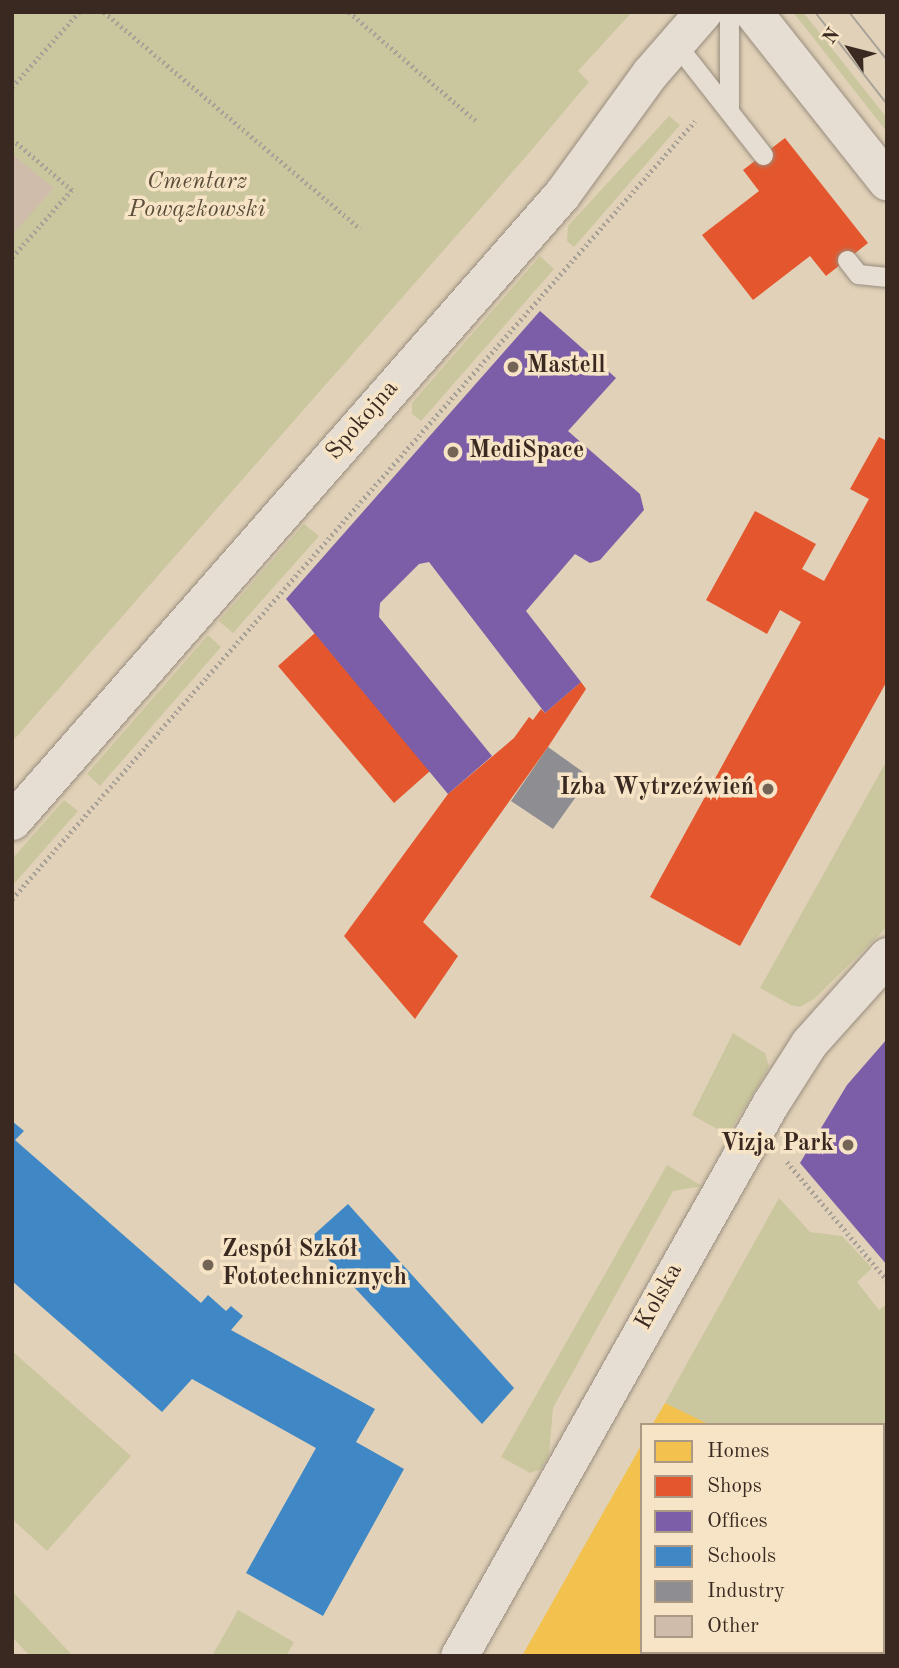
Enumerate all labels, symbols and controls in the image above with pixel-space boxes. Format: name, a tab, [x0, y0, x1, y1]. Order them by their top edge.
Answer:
north arrow	[815, 14, 885, 84]
text: N	[820, 25, 844, 48]
park label: Cmentarz Powązkowski	[128, 169, 266, 225]
place label: Mastell	[527, 353, 606, 381]
marker: Mastell	[505, 359, 521, 375]
street label: Spokojna	[321, 375, 405, 467]
place label: MediSpace	[469, 438, 584, 466]
marker: MediSpace	[443, 442, 463, 462]
place label: Izba Wytrzeźwień	[559, 775, 754, 803]
marker: Izba Wytrzeźwień	[760, 781, 776, 797]
place label: Vizja Park	[720, 1131, 834, 1159]
marker: Vizja Park	[840, 1137, 856, 1153]
place label: Zespół Szkół Fototechnicznych	[222, 1237, 407, 1293]
marker: Zespół Szkół Fototechnicznych	[200, 1257, 216, 1273]
street label: Kolska	[630, 1259, 690, 1335]
legend	[640, 1423, 885, 1654]
text: Homes	[707, 1441, 769, 1462]
text: Shops	[707, 1476, 762, 1497]
text: Offices	[707, 1511, 768, 1532]
text: Schools	[707, 1546, 776, 1567]
text: Industry	[707, 1581, 785, 1602]
text: Other	[707, 1616, 759, 1637]

